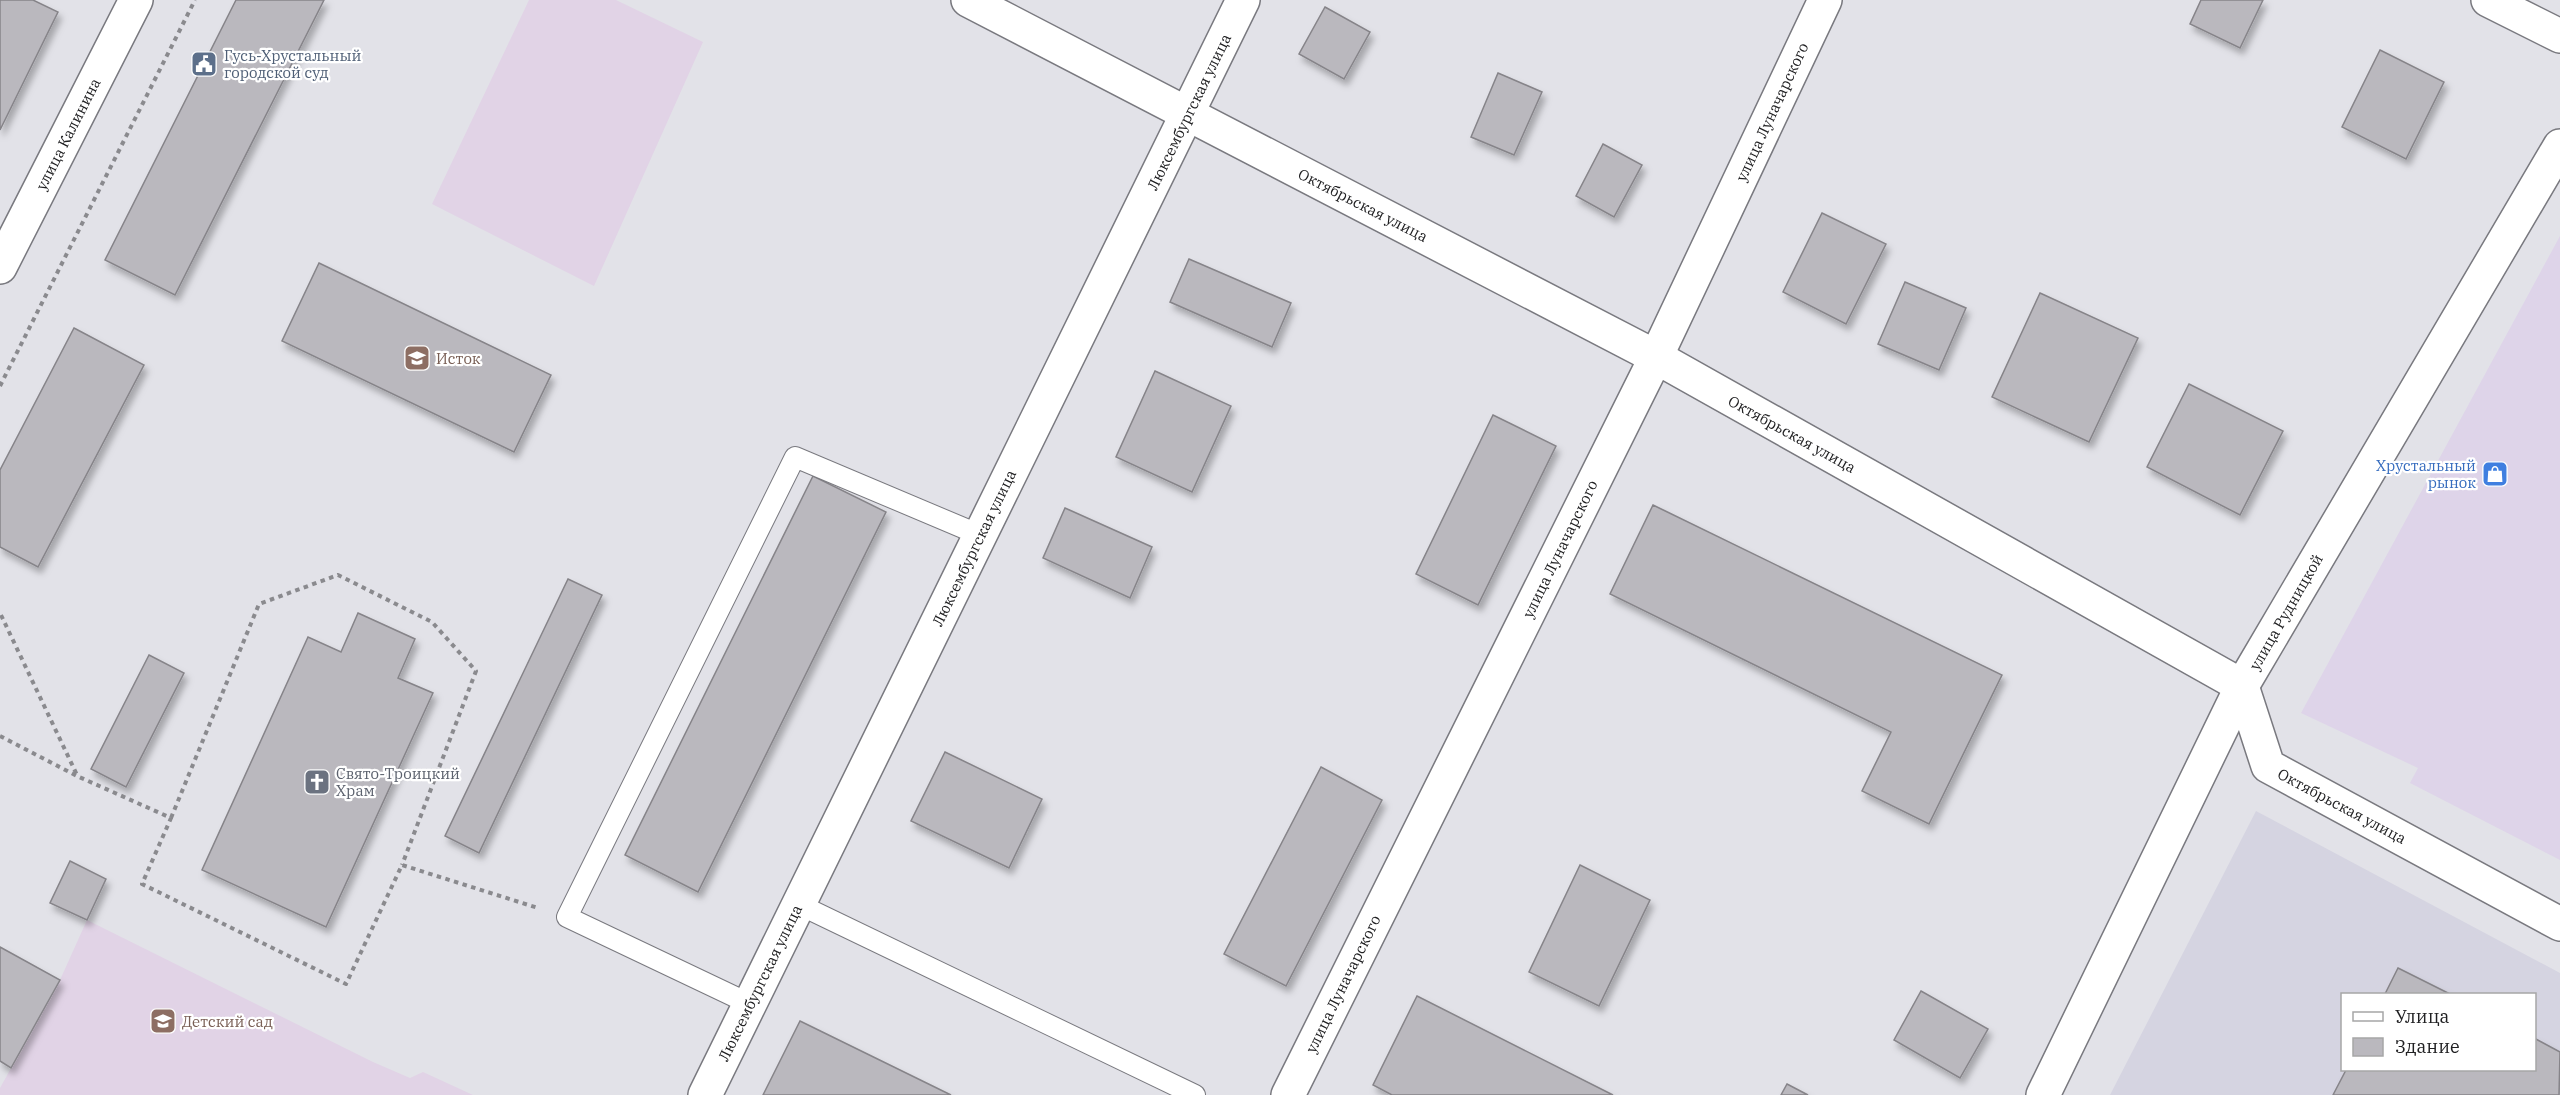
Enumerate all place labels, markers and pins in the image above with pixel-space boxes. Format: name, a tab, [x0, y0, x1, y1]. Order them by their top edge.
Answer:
place label: Гусь-Хрустальный городской суд	[224, 46, 361, 82]
public building icon: Гусь-Хрустальный городской суд	[189, 49, 219, 79]
school or university icon: Исток	[402, 343, 432, 373]
place label: Исток	[436, 349, 481, 368]
place label: Хрустальный рынок	[2376, 456, 2476, 492]
shop icon: Хрустальный рынок	[2480, 459, 2510, 489]
place label: Свято-Троицкий Храм	[336, 764, 460, 800]
church icon: Свято-Троицкий Храм	[302, 767, 332, 797]
school or university icon: Детский сад	[148, 1006, 178, 1036]
place label: Детский сад	[182, 1012, 273, 1031]

